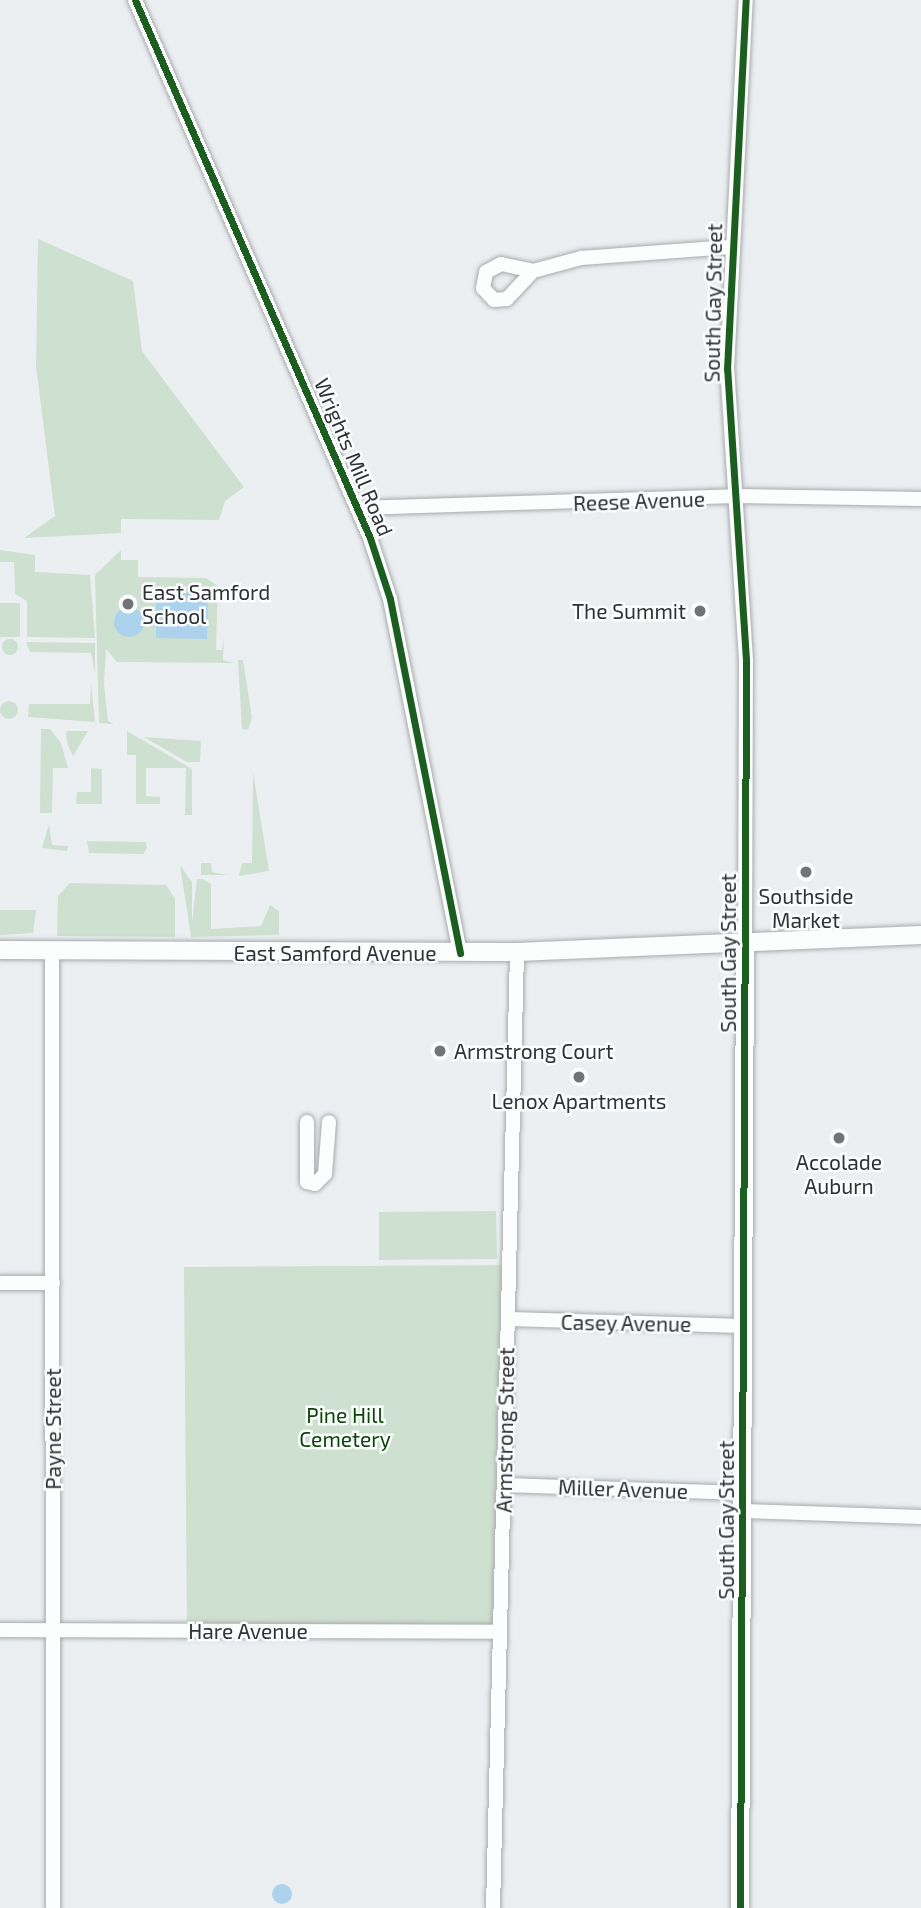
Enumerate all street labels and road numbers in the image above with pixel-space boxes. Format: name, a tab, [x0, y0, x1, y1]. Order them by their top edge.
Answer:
street label: South Gay Street	[699, 223, 727, 383]
street label: Wrights Mill Road	[309, 374, 399, 540]
street label: Reese Avenue	[572, 486, 706, 516]
street label: South Gay Street	[715, 873, 741, 1033]
street label: East Samford Avenue	[233, 940, 437, 966]
street label: Casey Avenue	[560, 1309, 692, 1337]
street label: Armstrong Street	[491, 1347, 519, 1513]
street label: Payne Street	[40, 1368, 66, 1490]
street label: South Gay Street	[713, 1440, 739, 1600]
street label: Miller Avenue	[557, 1474, 689, 1504]
street label: Hare Avenue	[188, 1618, 308, 1644]

